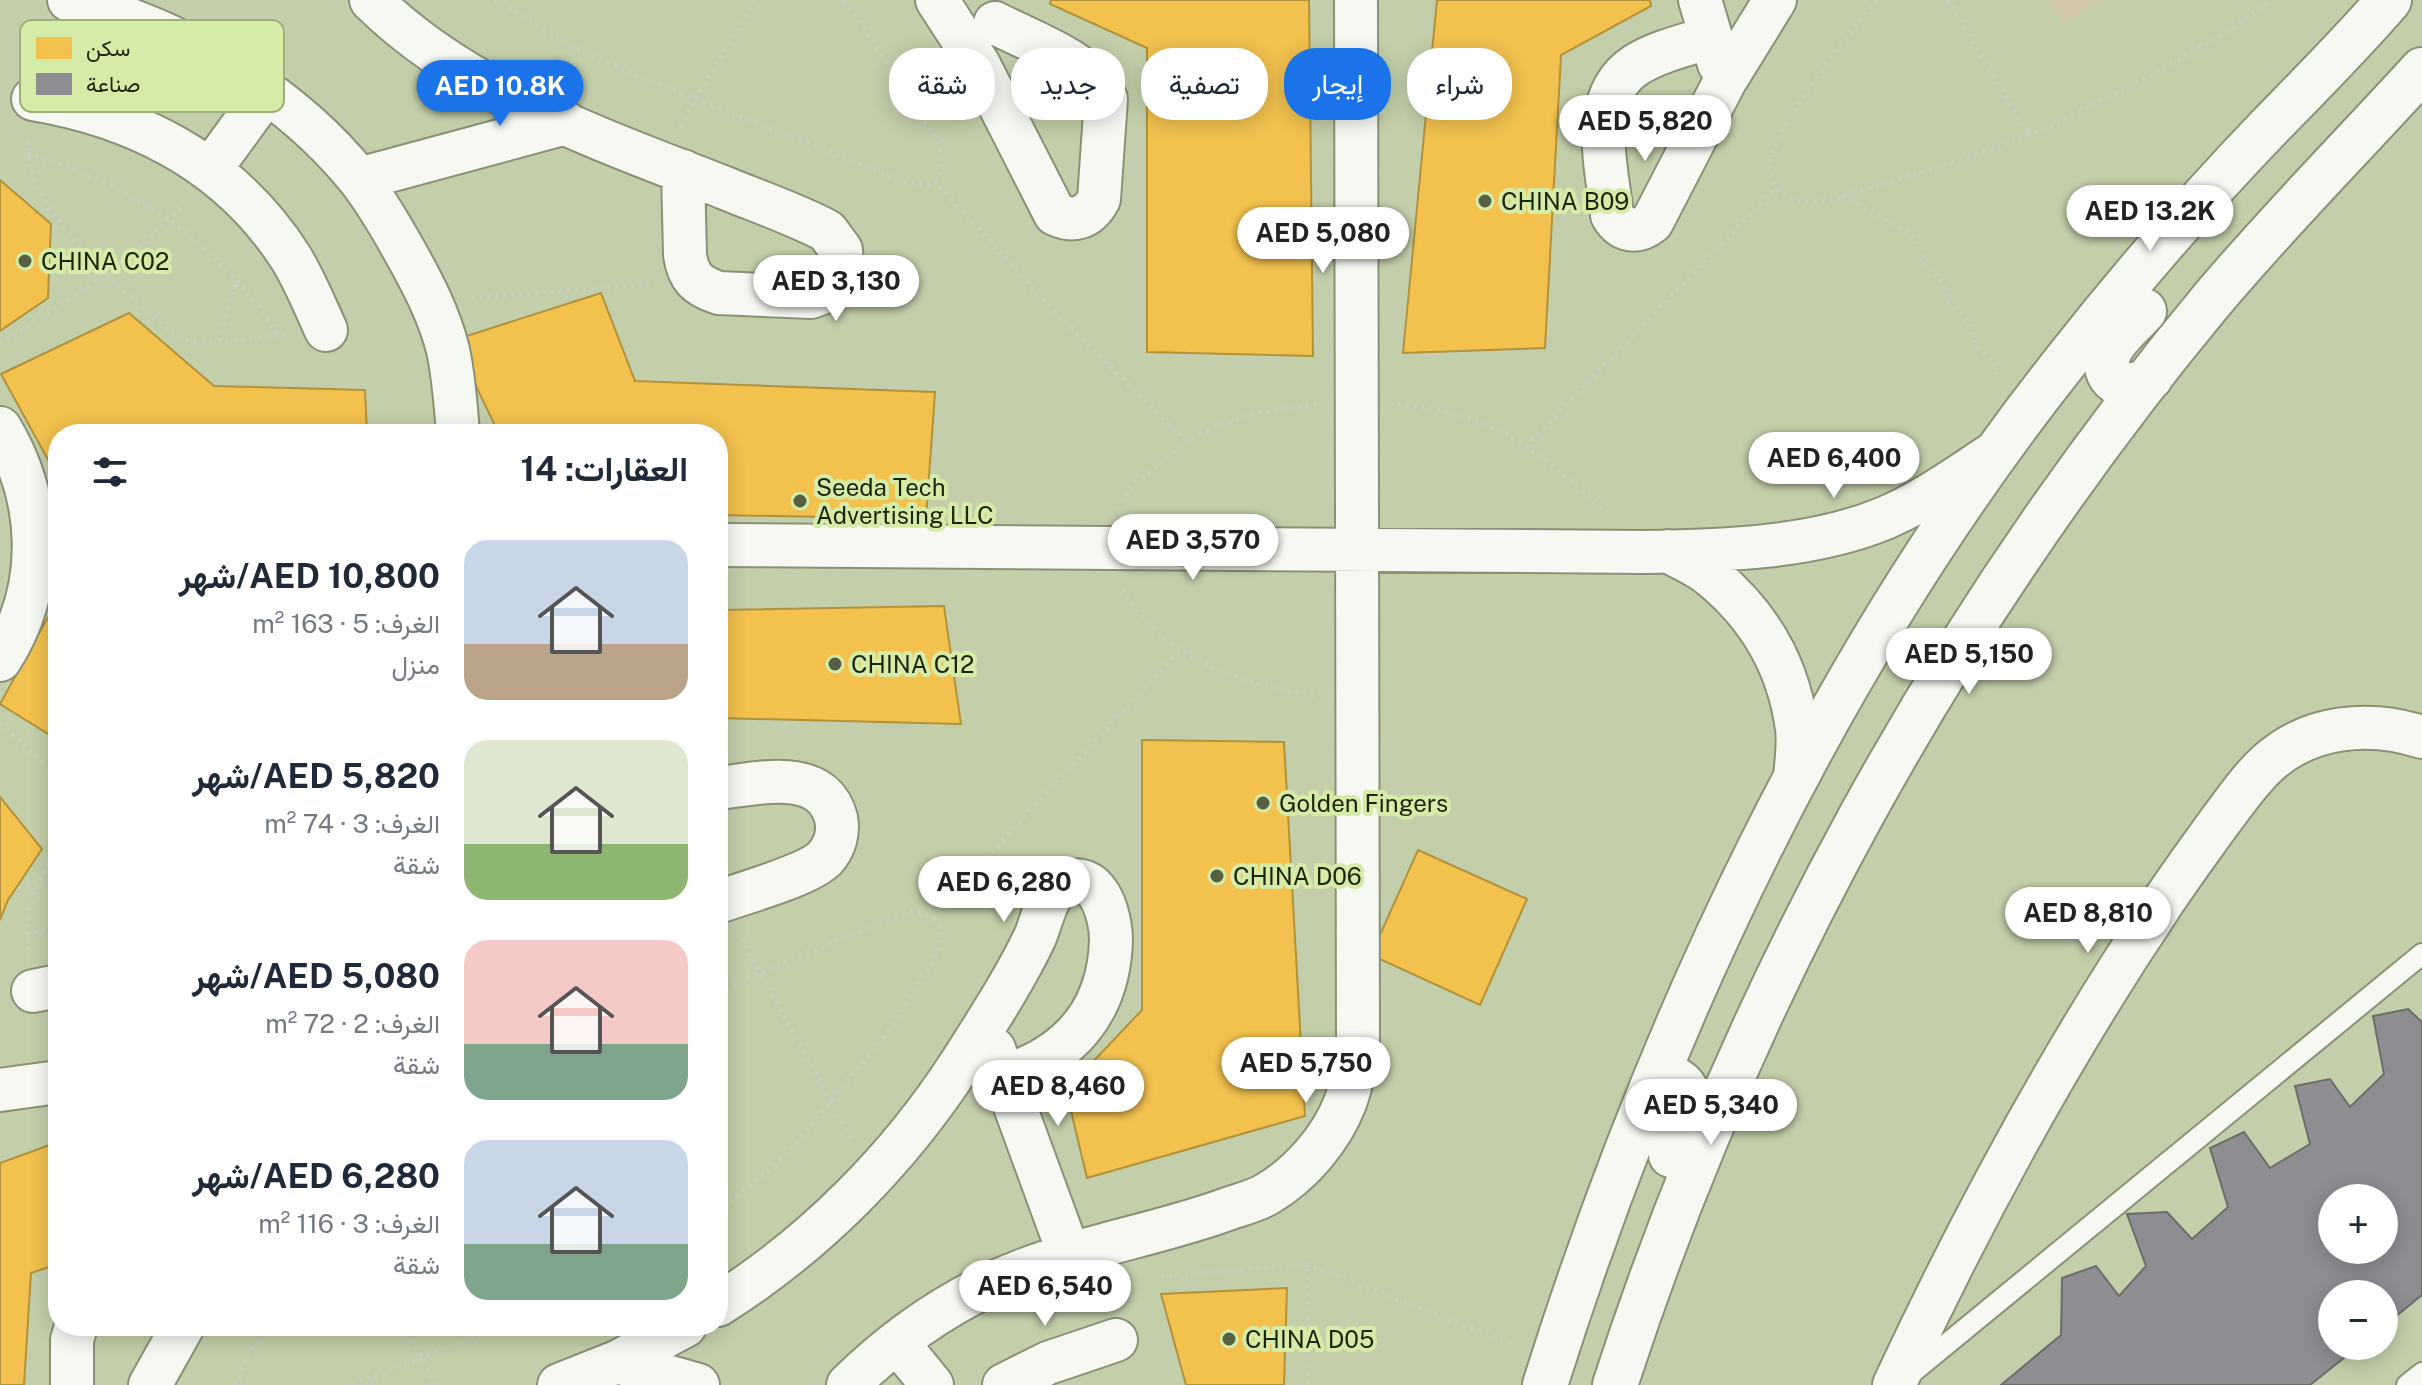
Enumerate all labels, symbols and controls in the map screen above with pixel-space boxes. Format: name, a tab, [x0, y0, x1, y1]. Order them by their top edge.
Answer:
legend	[20, 20, 284, 112]
text: سكن	[86, 35, 130, 62]
chip: شقة	[889, 48, 995, 120]
chip: جديد	[1011, 48, 1125, 120]
chip: تصفية	[1141, 48, 1268, 120]
chip: إيجار	[1284, 48, 1391, 120]
chip: شراء	[1407, 48, 1512, 120]
pin: AED 10.8K	[408, 60, 592, 128]
text: AED 10.8K	[434, 70, 566, 101]
text: صناعة	[86, 71, 140, 97]
pin: AED 5,820	[1553, 95, 1737, 163]
text: AED 5,820	[1577, 105, 1713, 136]
pin: AED 13.2K	[2058, 185, 2242, 253]
place label: CHINA B09	[1501, 187, 1629, 215]
marker: CHINA B09	[1476, 192, 1494, 210]
text: AED 13.2K	[2084, 195, 2216, 226]
pin: AED 5,080	[1231, 207, 1415, 275]
text: AED 5,080	[1255, 217, 1391, 248]
place label: CHINA C02	[41, 247, 169, 275]
marker: CHINA C02	[16, 252, 34, 270]
pin: AED 3,130	[744, 255, 928, 323]
text: AED 3,130	[771, 265, 901, 296]
pin: AED 6,400	[1742, 432, 1926, 500]
text: AED 6,400	[1767, 442, 1901, 473]
text: العقارات: 14	[520, 449, 688, 489]
icon: filters	[88, 450, 132, 494]
place label: Seeda Tech Advertising LLC	[816, 473, 993, 529]
marker: Seeda Tech Advertising LLC	[791, 492, 809, 510]
pin: AED 3,570	[1101, 514, 1285, 582]
text: AED 3,570	[1126, 524, 1260, 555]
text: AED 10,800/شهر	[179, 556, 440, 596]
icon: home	[528, 572, 624, 668]
text: الغرف: 5 · 163 m²	[252, 608, 440, 639]
pin: AED 5,150	[1877, 628, 2061, 696]
text: AED 5,150	[1904, 638, 2034, 669]
text: منزل	[391, 649, 440, 680]
place label: CHINA C12	[851, 650, 974, 678]
marker: CHINA C12	[826, 655, 844, 673]
text: AED 5,820/شهر	[192, 756, 440, 796]
icon: home	[528, 772, 624, 868]
place label: Golden Fingers	[1279, 789, 1448, 817]
marker: Golden Fingers	[1254, 794, 1272, 812]
text: الغرف: 3 · 74 m²	[264, 808, 440, 839]
text: شقة	[393, 849, 440, 880]
pin: AED 6,280	[912, 856, 1096, 924]
place label: CHINA D06	[1233, 862, 1362, 890]
text: AED 6,280	[936, 866, 1072, 897]
marker: CHINA D06	[1208, 867, 1226, 885]
pin: AED 8,810	[1996, 887, 2180, 955]
text: AED 8,810	[2023, 897, 2153, 928]
text: AED 5,080/شهر	[192, 956, 440, 996]
icon: home	[528, 972, 624, 1068]
text: الغرف: 2 · 72 m²	[265, 1008, 440, 1039]
pin: AED 5,750	[1214, 1037, 1398, 1105]
text: AED 5,750	[1239, 1047, 1373, 1078]
text: شقة	[393, 1049, 440, 1080]
pin: AED 8,460	[966, 1060, 1150, 1128]
text: AED 8,460	[990, 1070, 1126, 1101]
pin: AED 5,340	[1619, 1079, 1803, 1147]
text: AED 5,340	[1643, 1089, 1779, 1120]
text: AED 6,280/شهر	[192, 1156, 440, 1196]
icon: home	[528, 1172, 624, 1268]
map controls	[2318, 1184, 2398, 1360]
button: +	[2318, 1184, 2398, 1264]
text: الغرف: 3 · 116 m²	[258, 1208, 440, 1239]
text: شقة	[393, 1249, 440, 1280]
pin: AED 6,540	[953, 1260, 1137, 1328]
text: AED 6,540	[977, 1270, 1113, 1301]
button: −	[2318, 1280, 2398, 1360]
place label: CHINA D05	[1245, 1325, 1374, 1353]
marker: CHINA D05	[1220, 1330, 1238, 1348]

